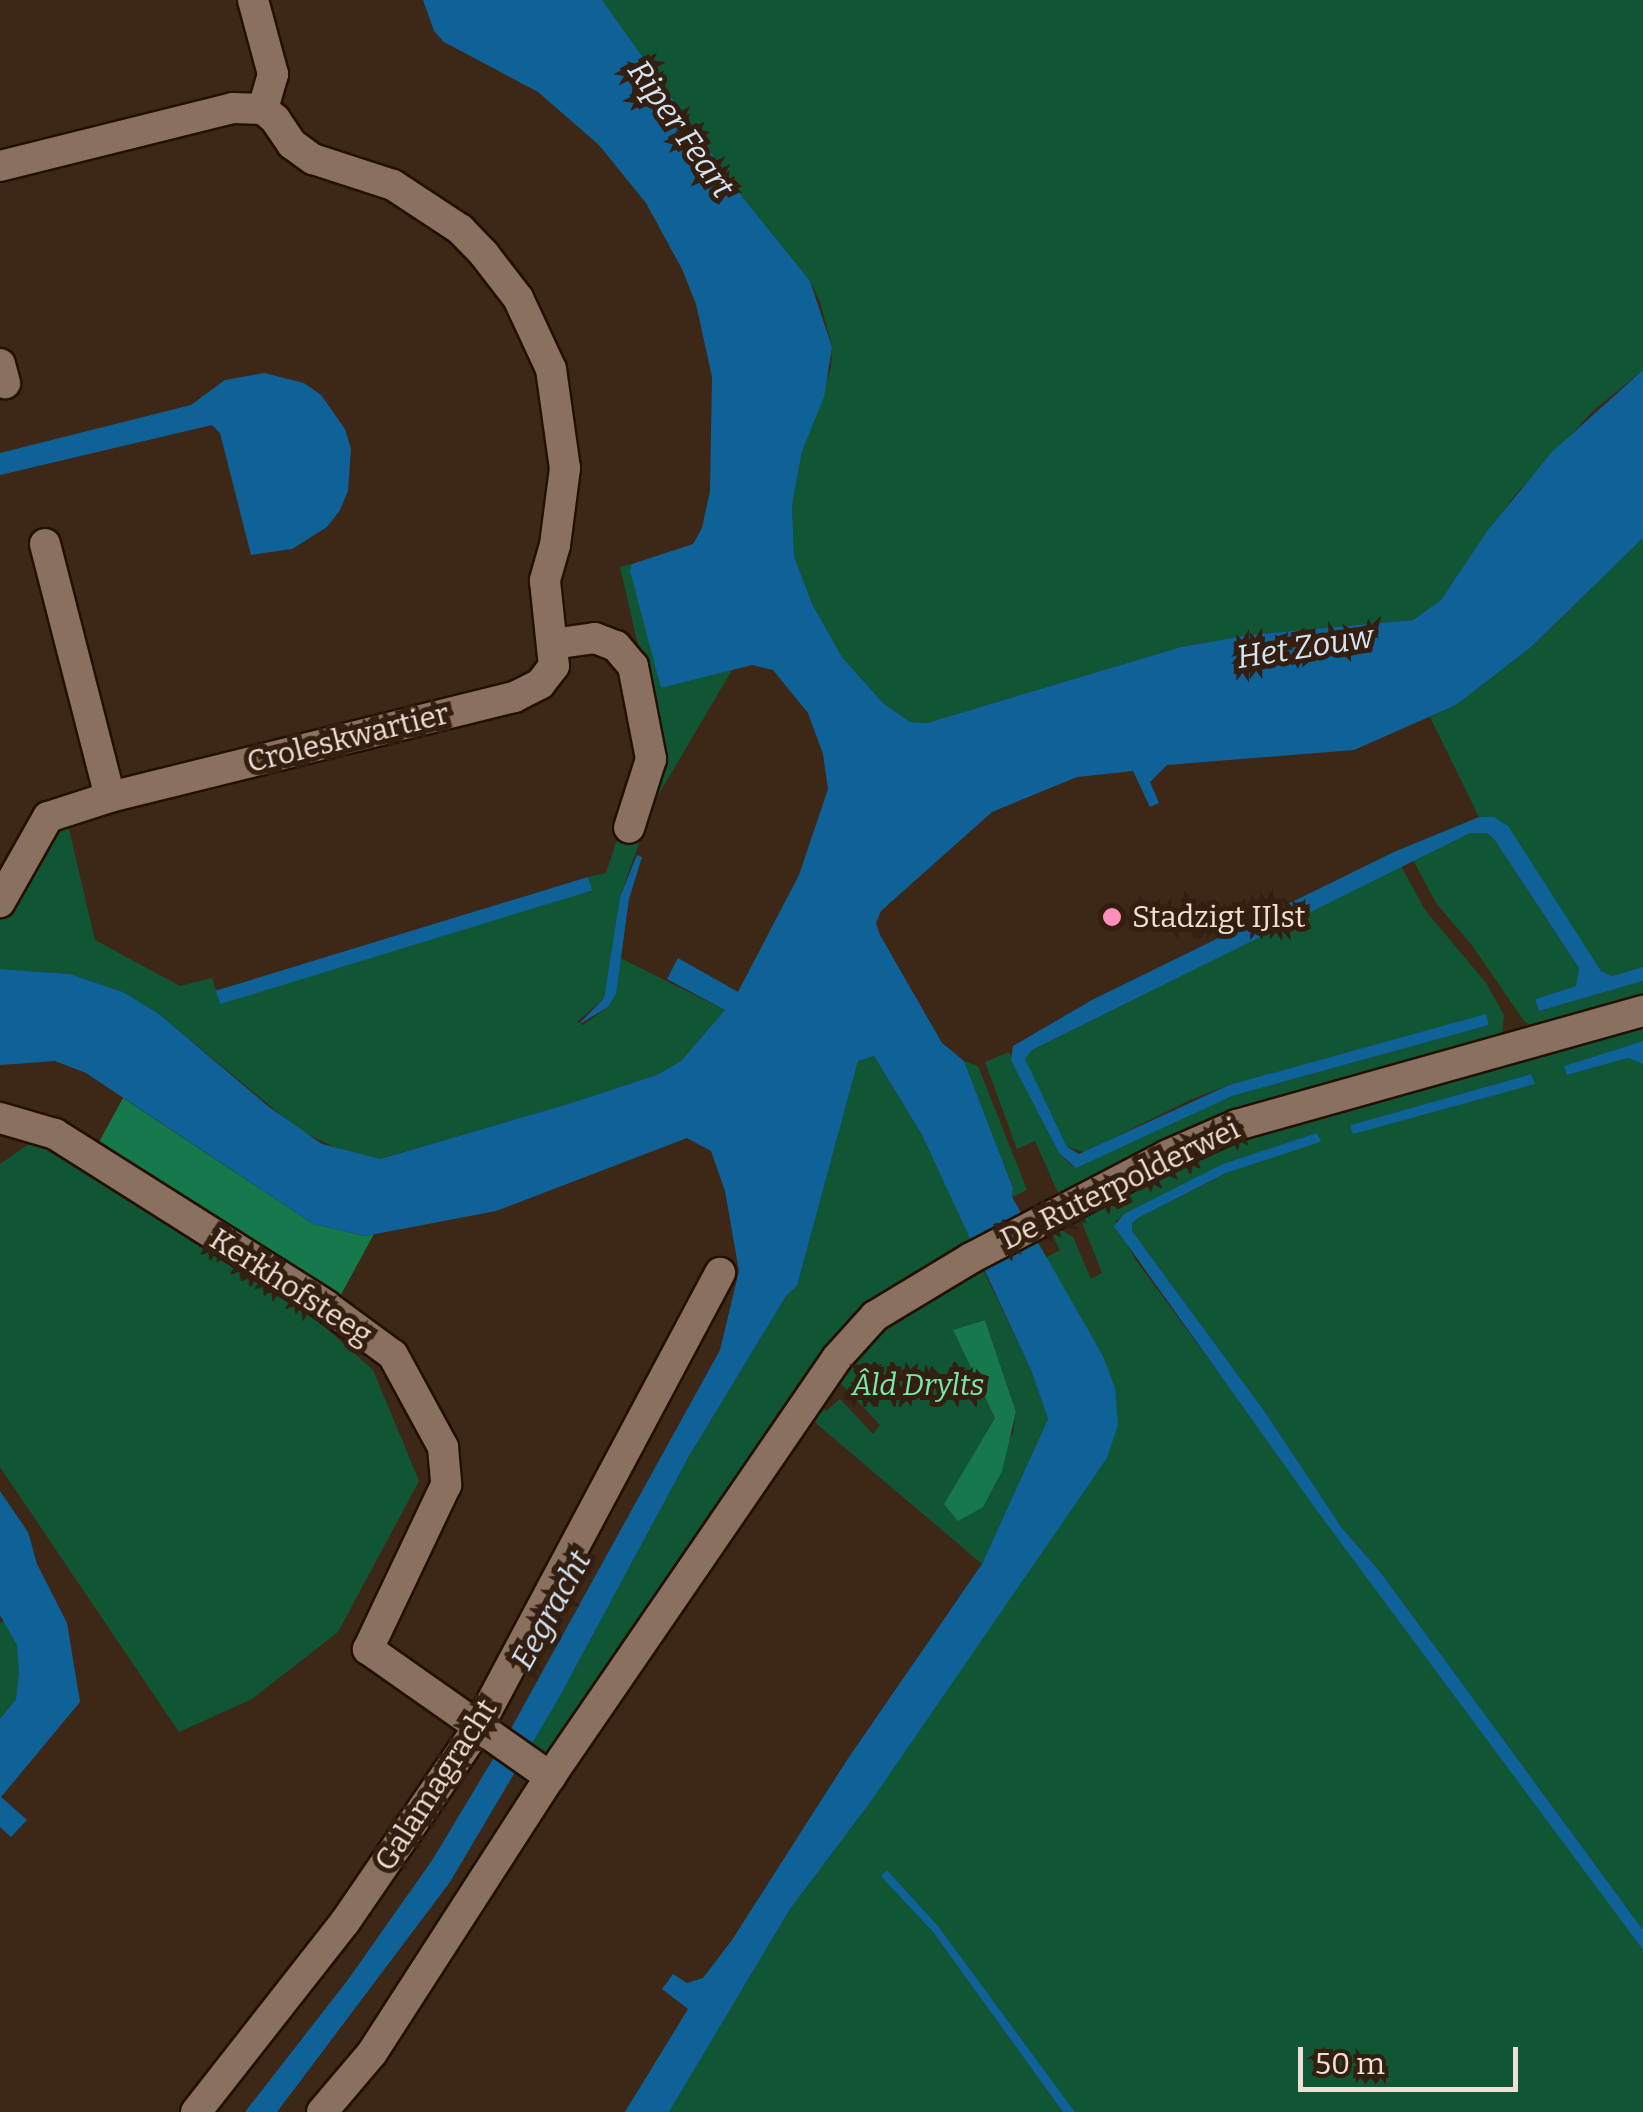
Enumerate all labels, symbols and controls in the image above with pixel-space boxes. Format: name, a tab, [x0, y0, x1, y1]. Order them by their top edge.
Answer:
water label: Riper Feart	[620, 53, 742, 205]
water label: Het Zouw	[1234, 617, 1376, 677]
street label: Croleskwartier	[243, 696, 453, 780]
place label: Stadzigt IJlst	[1132, 899, 1306, 935]
marker: Stadzigt IJlst	[1101, 906, 1123, 928]
street label: De Ruterpolderwei	[995, 1110, 1245, 1258]
street label: Kerkhofsteeg	[203, 1221, 379, 1353]
park label: Âld Drylts	[852, 1367, 984, 1403]
water label: Eegracht	[503, 1544, 599, 1676]
street label: Galamagracht	[367, 1692, 505, 1878]
scale bar	[1303, 2027, 1523, 2089]
text: 50 m	[1315, 2046, 1385, 2082]

